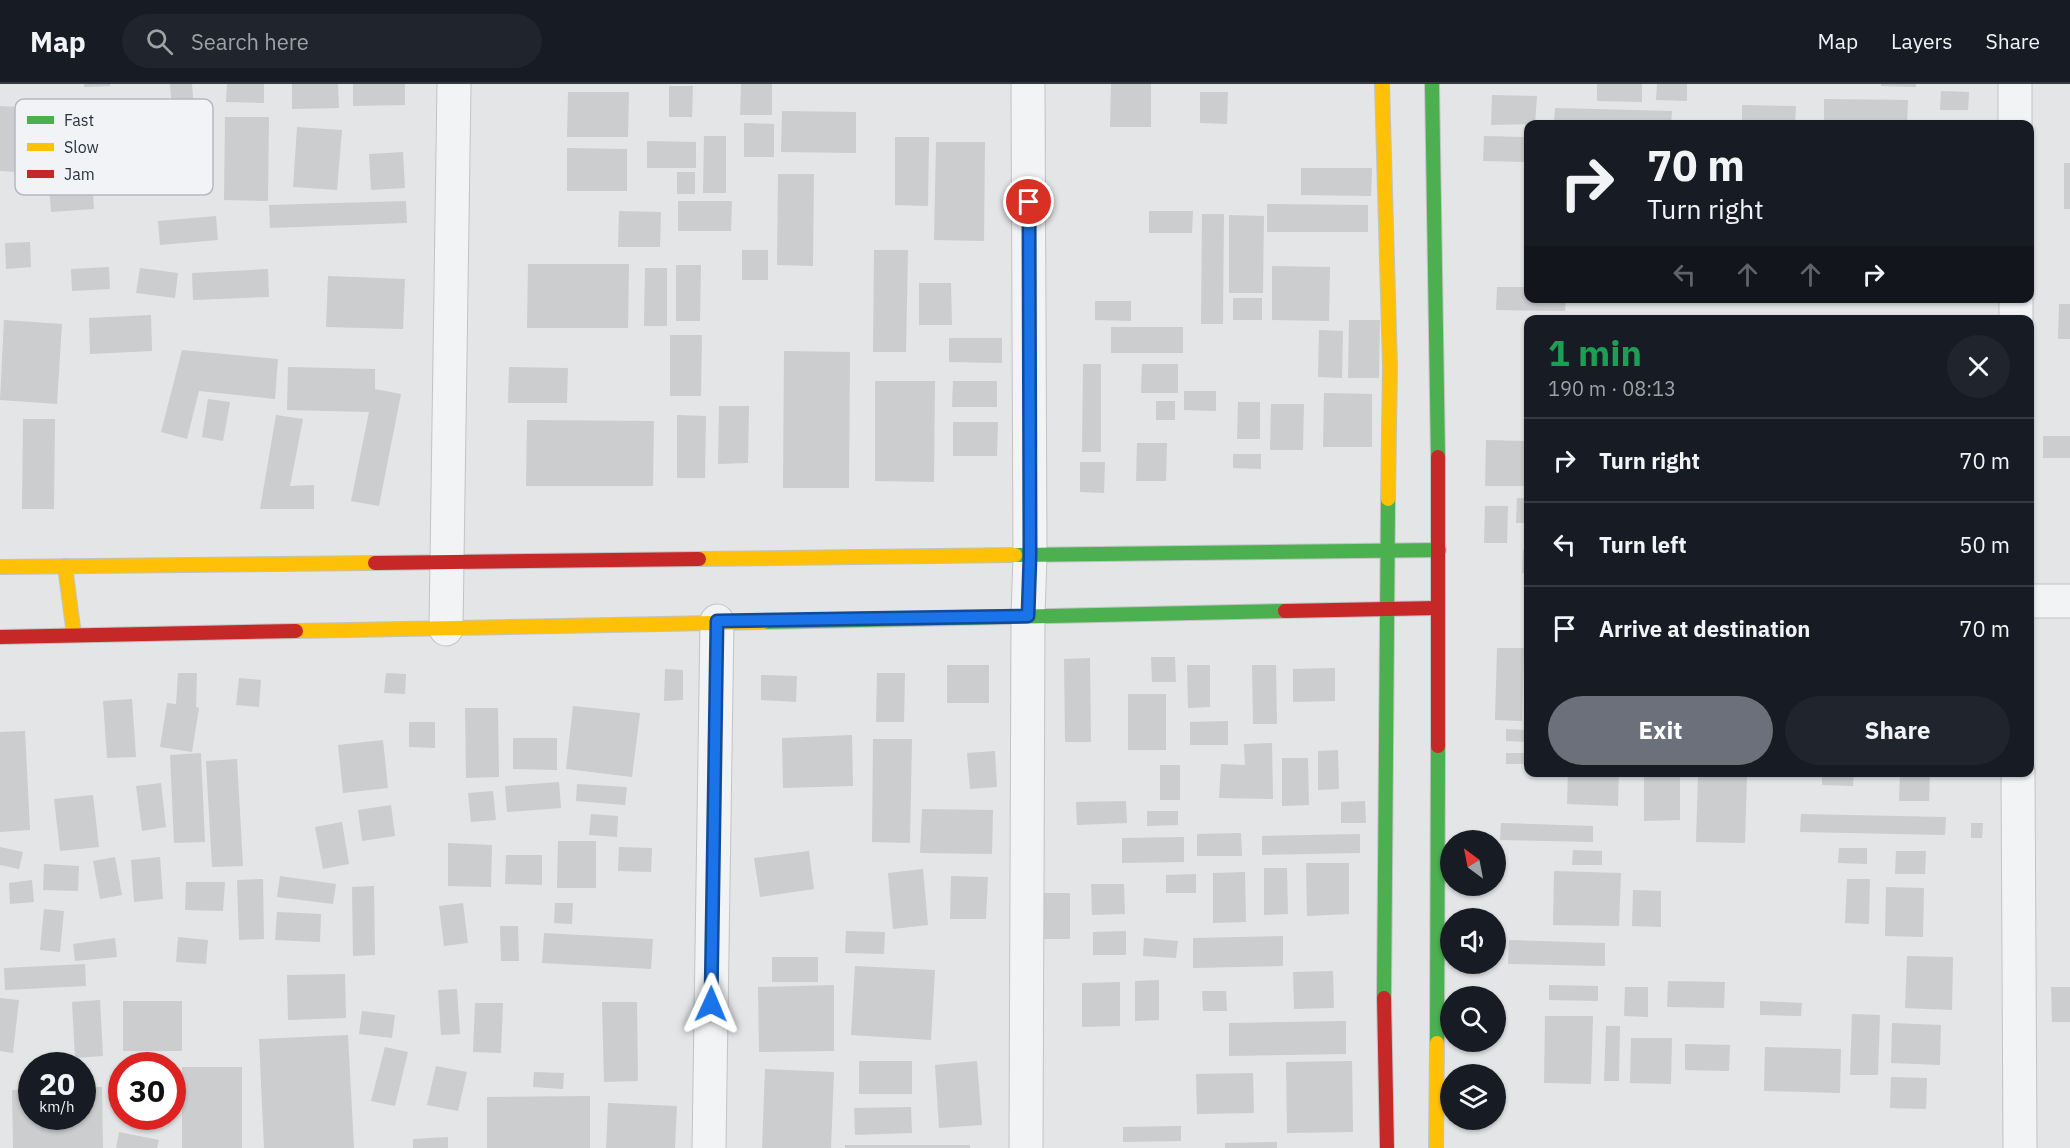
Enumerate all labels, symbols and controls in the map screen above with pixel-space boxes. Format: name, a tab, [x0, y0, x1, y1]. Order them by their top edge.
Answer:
search box	[122, 14, 542, 68]
text: Map	[30, 23, 86, 60]
icon: search	[143, 25, 176, 58]
text: Search here	[191, 27, 309, 56]
text: Map	[1818, 27, 1858, 55]
text: Layers	[1891, 27, 1953, 55]
text: Share	[1986, 27, 2040, 55]
legend	[15, 99, 213, 195]
text: Fast	[64, 110, 94, 130]
text: Slow	[64, 137, 99, 157]
text: 70 m	[1647, 138, 1745, 193]
icon: right	[1548, 144, 1626, 222]
text: Jam	[64, 164, 95, 184]
pin	[1003, 176, 1054, 227]
icon: arrive	[1012, 185, 1045, 218]
text: Turn right	[1647, 191, 1764, 226]
icon: left	[1668, 258, 1701, 291]
icon: ahead	[1731, 258, 1764, 291]
icon: ahead	[1794, 258, 1827, 291]
icon: right	[1857, 258, 1890, 291]
text: 1 min	[1548, 329, 1642, 376]
button: close	[1947, 335, 2010, 398]
text: 190 m · 08:13	[1548, 375, 1676, 402]
icon: right	[1548, 444, 1581, 477]
text: Turn right	[1599, 446, 1700, 475]
text: 70 m	[1959, 446, 2010, 475]
icon: left	[1548, 528, 1581, 561]
text: Turn left	[1599, 530, 1687, 559]
text: 50 m	[1959, 530, 2010, 559]
icon: arrive	[1548, 612, 1581, 645]
text: Arrive at destination	[1599, 614, 1810, 643]
text: 70 m	[1959, 614, 2010, 643]
button: Exit	[1548, 696, 1773, 765]
button: Share	[1785, 696, 2010, 765]
north arrow	[1440, 830, 1506, 896]
map controls	[1440, 830, 1506, 1130]
button: sound	[1440, 908, 1506, 974]
position arrow	[679, 972, 743, 1036]
button: search	[1440, 986, 1506, 1052]
speed limit sign: 30	[108, 1052, 186, 1130]
text: 20	[39, 1064, 75, 1103]
button: layers	[1440, 1064, 1506, 1130]
text: km/h	[39, 1097, 75, 1116]

